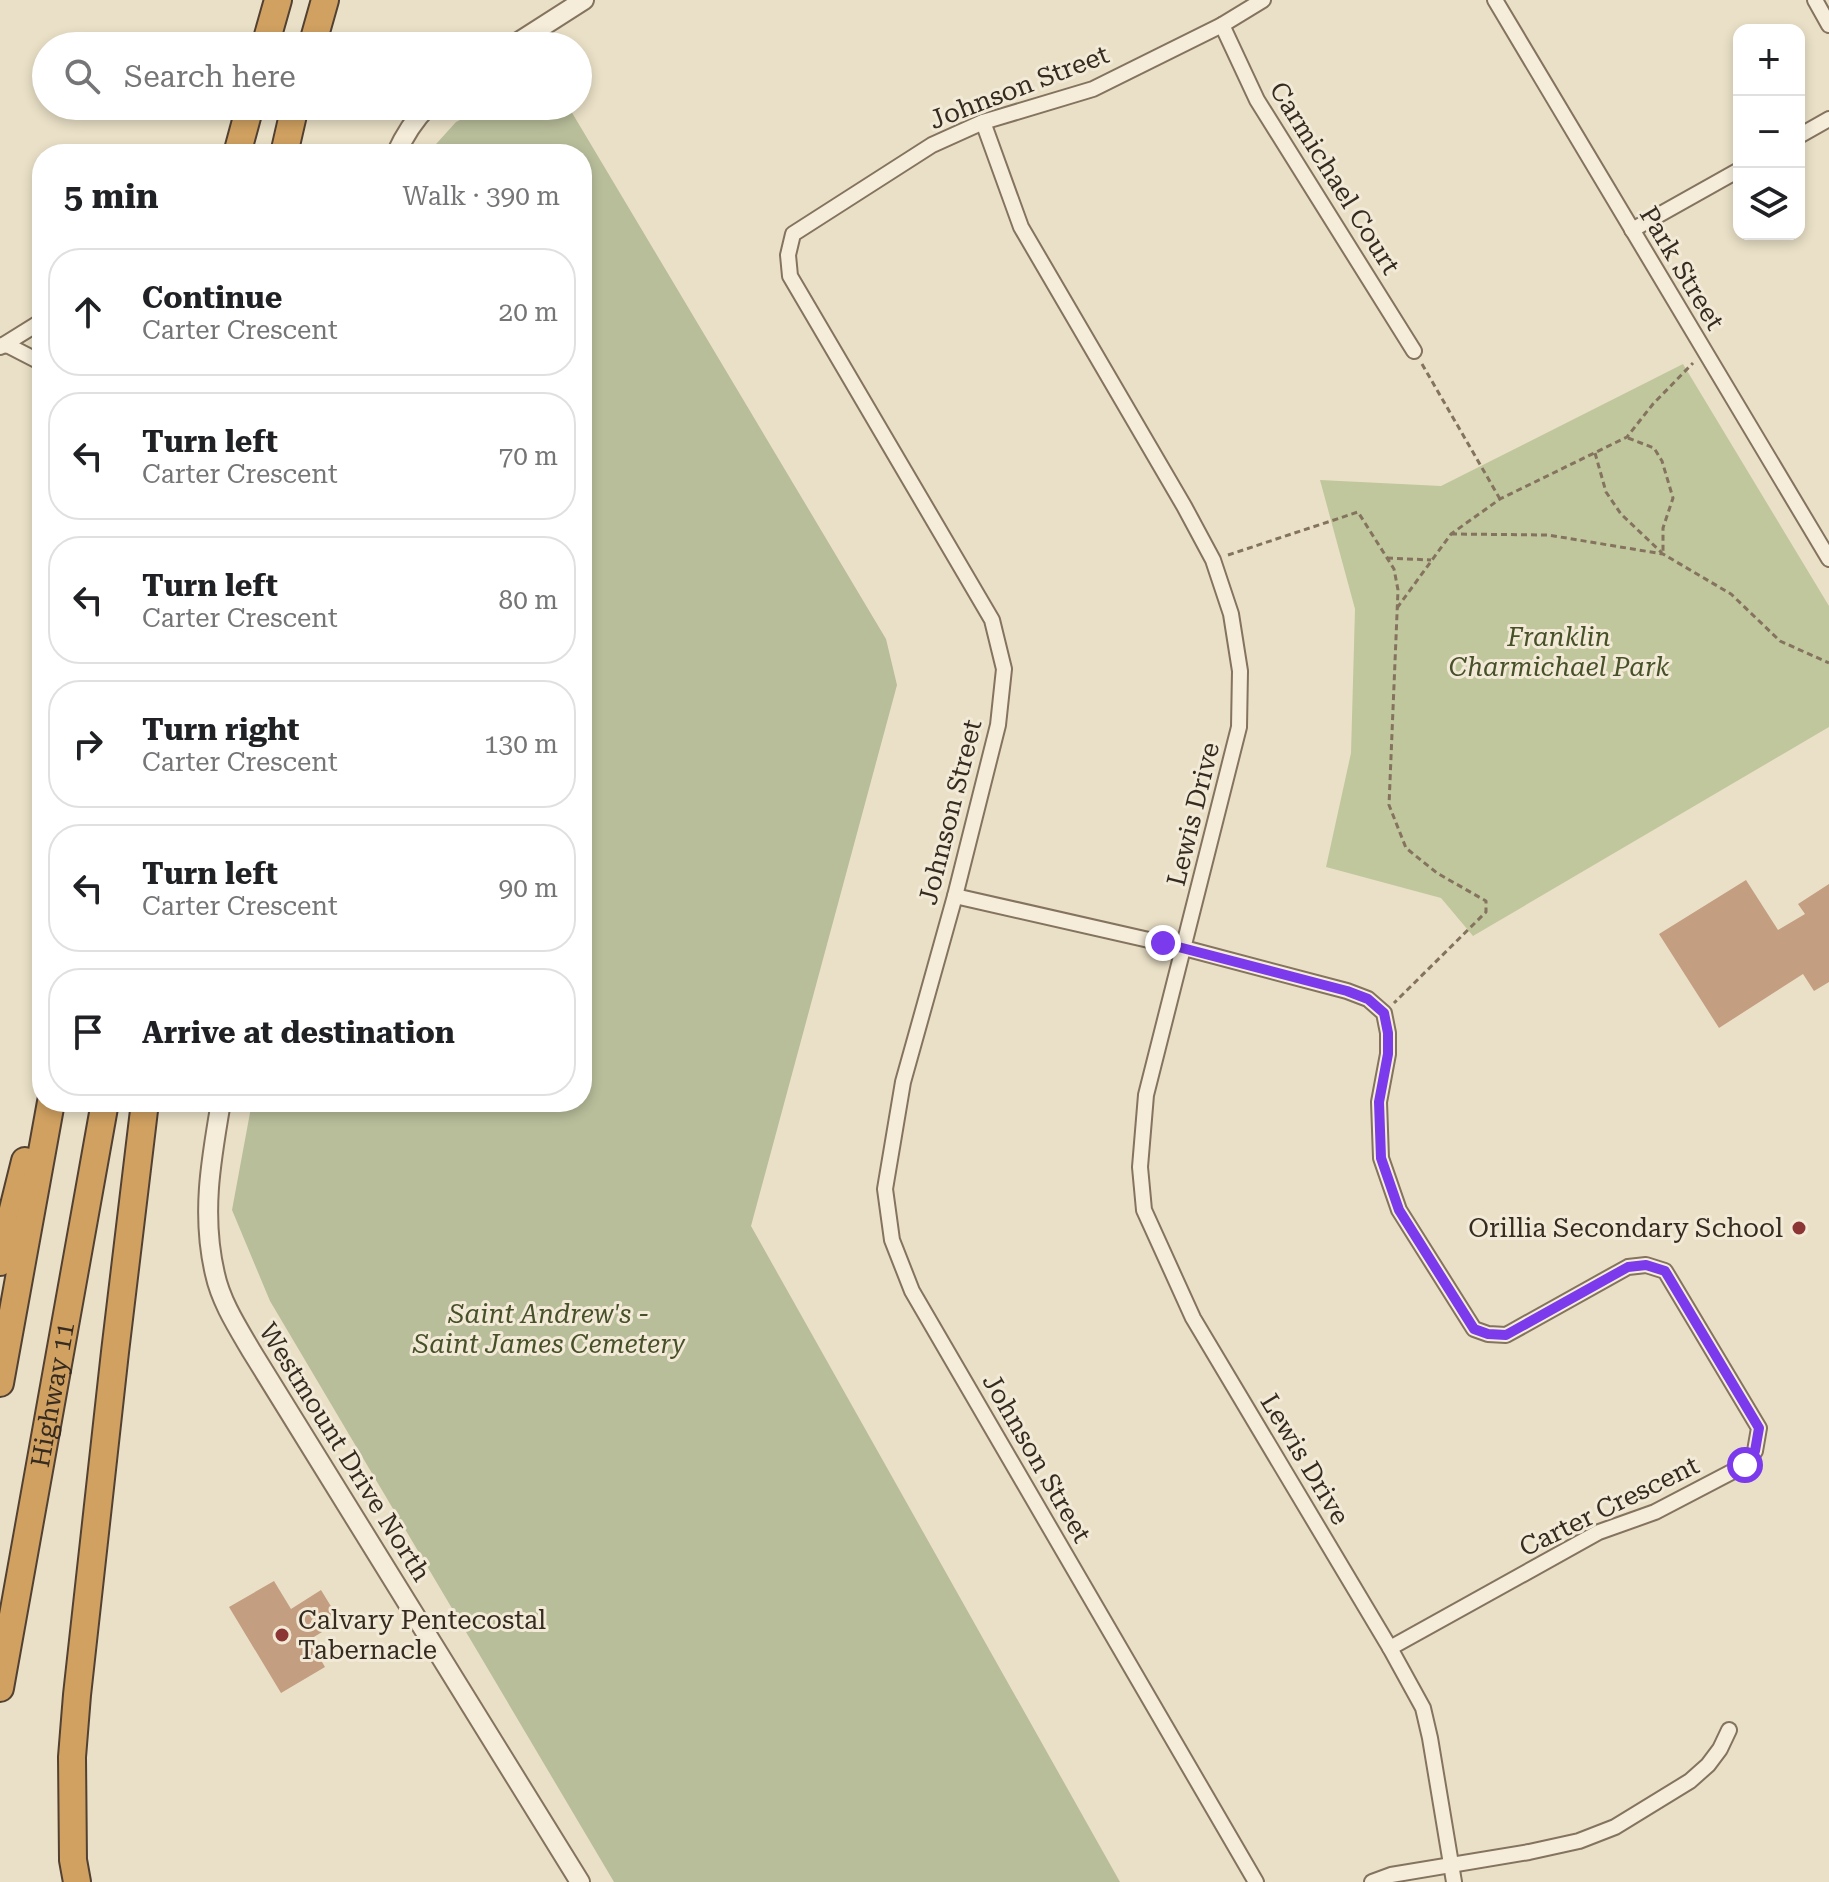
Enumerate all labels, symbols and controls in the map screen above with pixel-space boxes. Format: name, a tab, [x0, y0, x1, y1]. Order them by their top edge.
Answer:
map controls	[1733, 24, 1805, 240]
button: +	[1733, 24, 1805, 96]
search box	[32, 32, 592, 120]
street label: Johnson Street	[925, 39, 1113, 135]
icon: search	[60, 54, 104, 98]
text: Search here	[124, 59, 296, 94]
street label: Carmichael Court	[1264, 76, 1406, 280]
button: −	[1733, 96, 1805, 168]
button: layers	[1733, 168, 1805, 240]
text: 5 min	[64, 176, 159, 216]
text: Walk · 390 m	[402, 181, 560, 211]
street label: Park Street	[1633, 201, 1731, 335]
text: Continue	[142, 280, 282, 315]
icon: ahead	[66, 290, 110, 334]
text: 20 m	[499, 297, 558, 327]
text: Carter Crescent	[142, 315, 338, 345]
text: Turn left	[142, 424, 278, 459]
icon: left	[66, 434, 110, 478]
text: 70 m	[499, 441, 558, 471]
text: Carter Crescent	[142, 459, 338, 489]
text: Turn left	[142, 568, 278, 603]
icon: left	[66, 578, 110, 622]
text: 80 m	[499, 585, 558, 615]
text: Carter Crescent	[142, 603, 338, 633]
park label: Franklin Charmichael Park	[1449, 622, 1670, 682]
text: Turn right	[142, 712, 299, 747]
street label: Johnson Street	[912, 716, 988, 908]
icon: right	[66, 722, 110, 766]
text: 130 m	[484, 729, 558, 759]
street label: Lewis Drive	[1161, 739, 1225, 889]
text: Carter Crescent	[142, 747, 338, 777]
text: Turn left	[142, 856, 278, 891]
icon: left	[66, 866, 110, 910]
text: 90 m	[499, 873, 558, 903]
text: Carter Crescent	[142, 891, 338, 921]
route end	[1145, 925, 1181, 961]
icon: arrive	[66, 1010, 110, 1054]
text: Arrive at destination	[142, 1015, 455, 1050]
place label: Orillia Secondary School	[1468, 1213, 1783, 1243]
marker: Orillia Secondary School	[1790, 1219, 1808, 1237]
park label: Saint Andrew's - Saint James Cemetery	[412, 1299, 686, 1359]
street label: Westmount Drive North	[253, 1317, 437, 1587]
street label: Highway 11	[25, 1320, 80, 1470]
street label: Johnson Street	[977, 1368, 1098, 1548]
street label: Lewis Drive	[1254, 1388, 1356, 1530]
route start	[1727, 1447, 1763, 1483]
street label: Carter Crescent	[1514, 1449, 1704, 1562]
place label: Calvary Pentecostal Tabernacle	[298, 1605, 546, 1665]
marker: Calvary Pentecostal Tabernacle	[273, 1626, 291, 1644]

